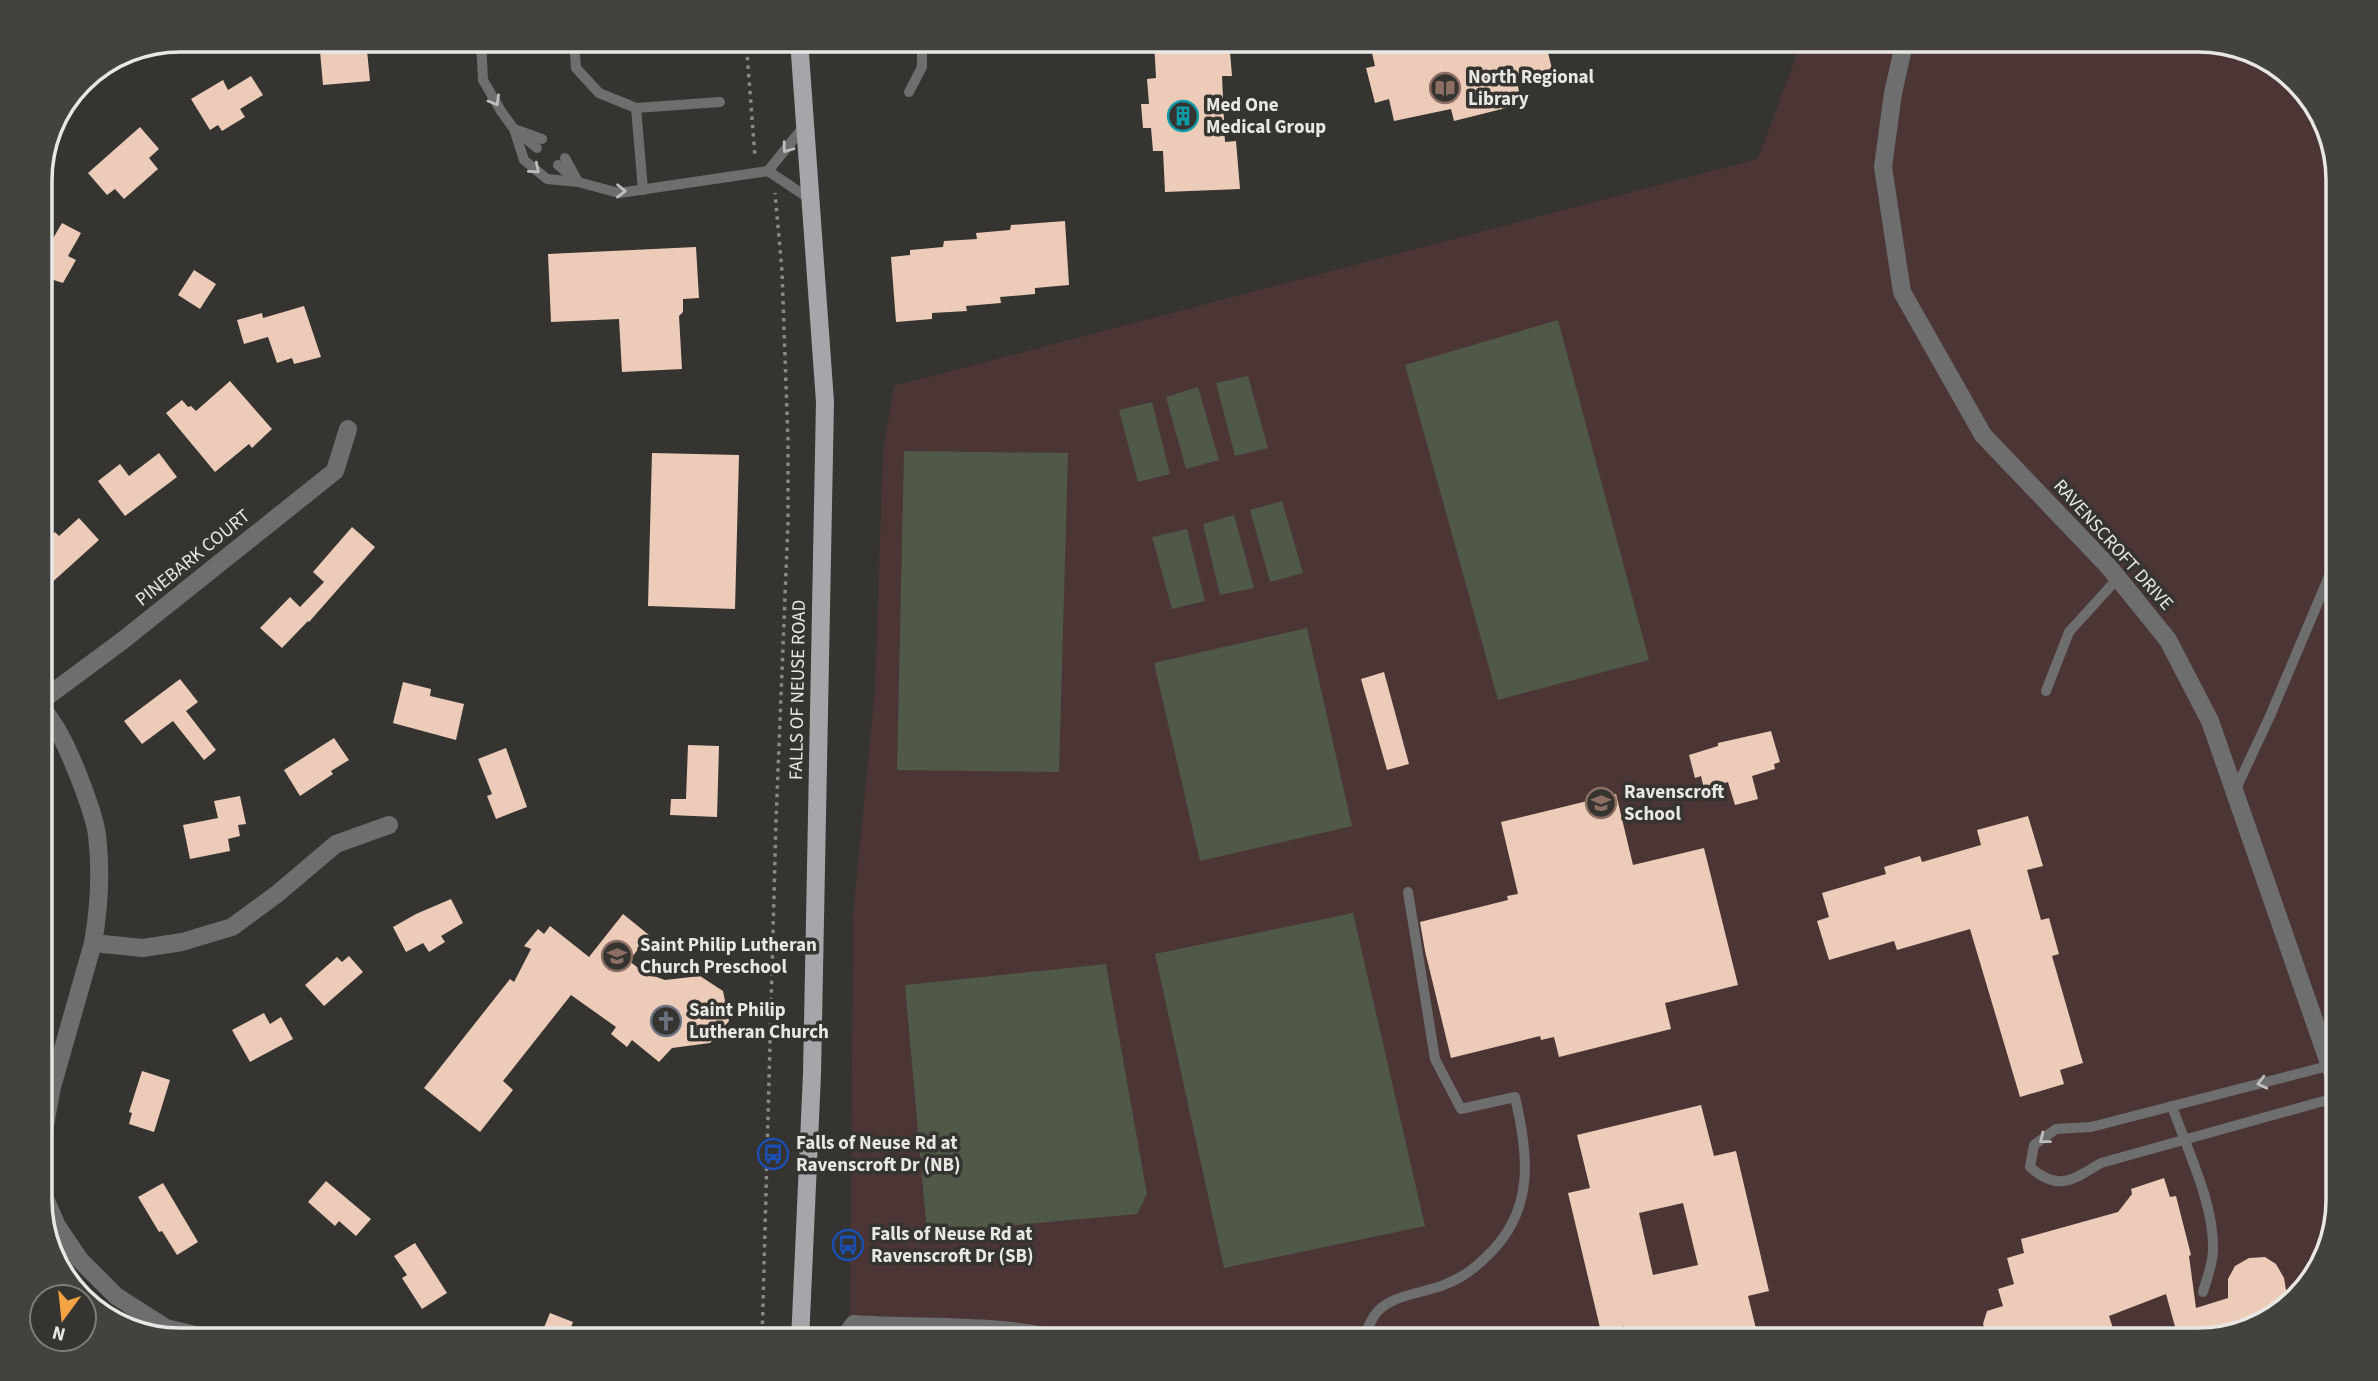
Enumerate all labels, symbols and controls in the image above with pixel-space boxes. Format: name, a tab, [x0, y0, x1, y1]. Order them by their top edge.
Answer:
place label: North Regional Library	[1468, 64, 1595, 113]
library icon: North Regional Library	[1428, 71, 1462, 105]
place label: Med One Medical Group	[1206, 92, 1326, 141]
one-way arrow	[487, 94, 500, 106]
building icon: Med One Medical Group	[1166, 99, 1200, 133]
one-way arrow	[783, 140, 796, 153]
one-way arrow	[527, 161, 540, 173]
one-way arrow	[616, 183, 627, 199]
street label: RAVENSCROFT DRIVE	[2047, 474, 2179, 616]
street label: PINEBARK COURT	[130, 503, 256, 613]
street label: FALLS OF NEUSE ROAD	[783, 600, 813, 780]
place label: Ravenscroft School	[1624, 779, 1724, 828]
school or university icon: Ravenscroft School	[1584, 786, 1618, 820]
place label: Saint Philip Lutheran Church Preschool	[640, 932, 817, 981]
school or university icon: Saint Philip Lutheran Church Preschool	[600, 939, 634, 973]
place label: Saint Philip Lutheran Church	[689, 997, 829, 1046]
church icon: Saint Philip Lutheran Church	[649, 1004, 683, 1038]
one-way arrow	[2256, 1075, 2268, 1089]
place label: Falls of Neuse Rd at Ravenscroft Dr (NB)	[796, 1130, 961, 1179]
one-way arrow	[2039, 1130, 2051, 1143]
bus stop icon: Falls of Neuse Rd at Ravenscroft Dr (NB)	[756, 1137, 790, 1171]
place label: Falls of Neuse Rd at Ravenscroft Dr (SB)	[871, 1221, 1034, 1270]
bus stop icon: Falls of Neuse Rd at Ravenscroft Dr (SB)	[831, 1228, 865, 1262]
north arrow	[28, 1283, 98, 1353]
text: N	[49, 1318, 69, 1348]

